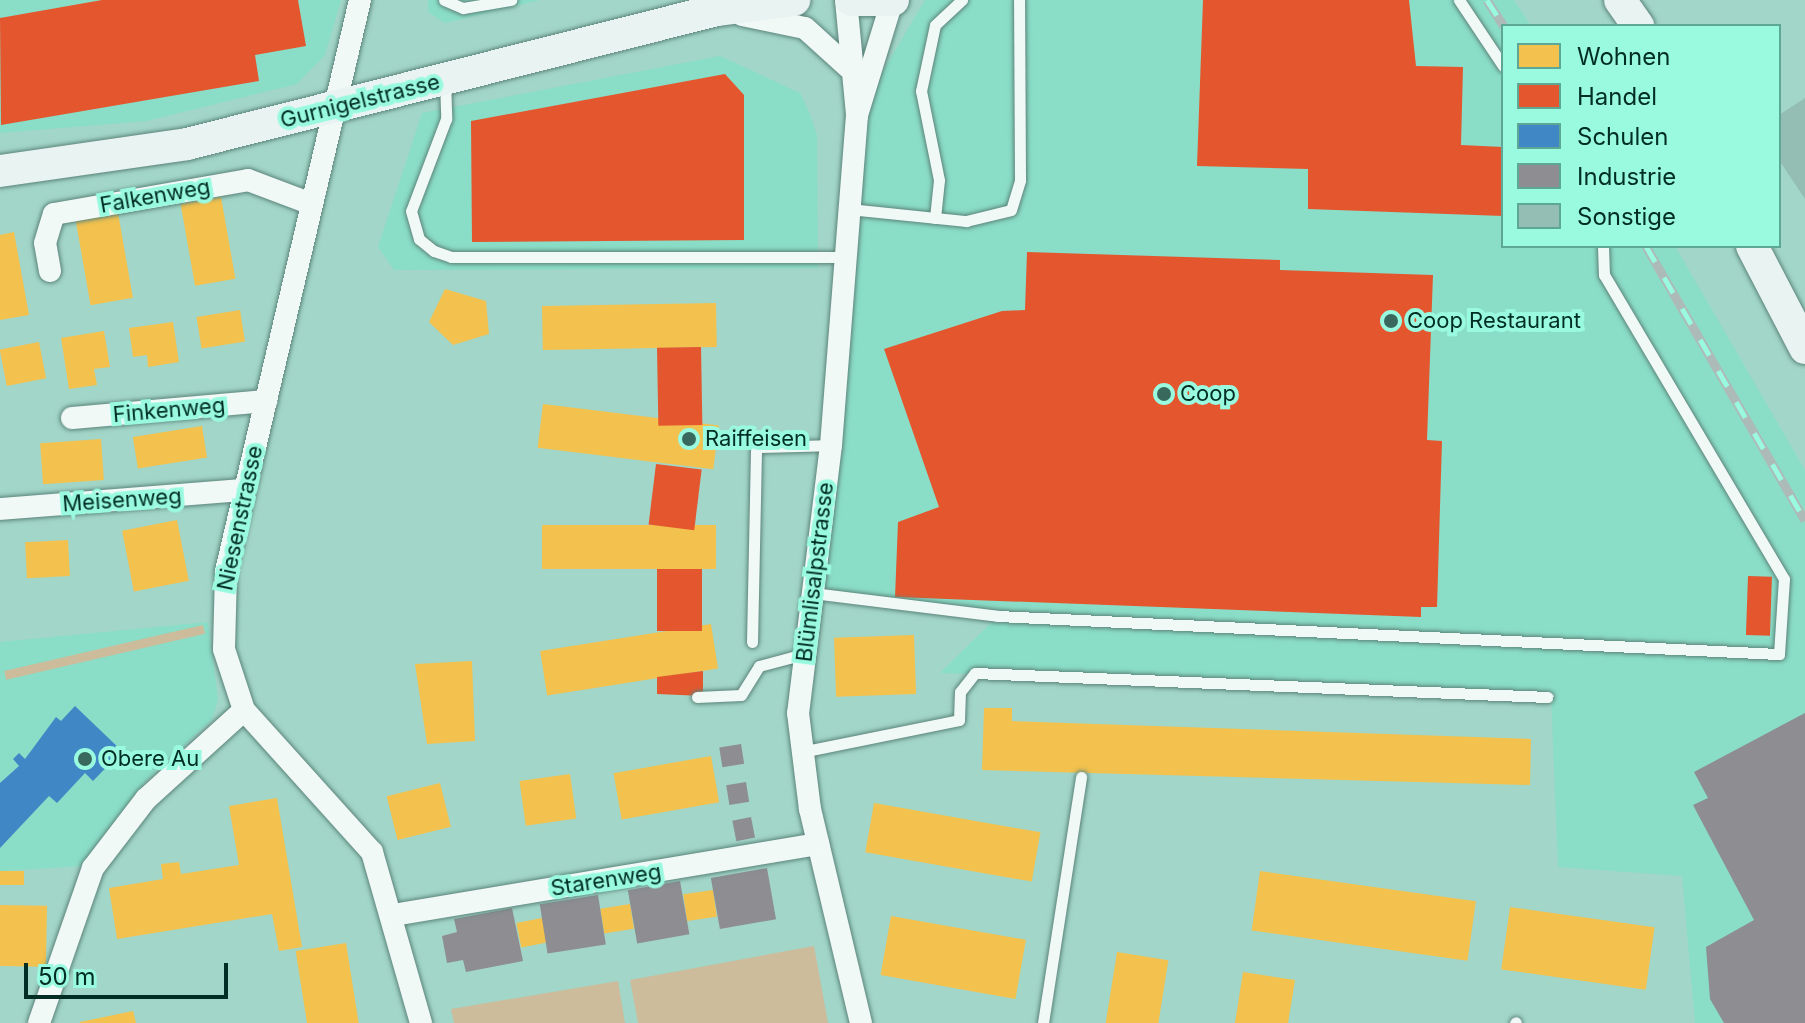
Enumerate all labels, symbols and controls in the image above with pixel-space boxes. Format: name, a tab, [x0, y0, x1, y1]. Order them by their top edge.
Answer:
legend	[1501, 24, 1781, 248]
text: Wohnen	[1577, 42, 1670, 71]
street label: Gurnigelstrasse	[277, 68, 443, 134]
text: Handel	[1577, 82, 1657, 111]
text: Schulen	[1577, 122, 1668, 151]
text: Industrie	[1577, 162, 1676, 191]
street label: Falkenweg	[98, 173, 212, 219]
text: Sonstige	[1577, 202, 1676, 231]
place label: Coop Restaurant	[1407, 308, 1581, 334]
marker: Coop Restaurant	[1382, 312, 1400, 330]
place label: Coop	[1180, 381, 1236, 407]
marker: Coop	[1155, 385, 1173, 403]
street label: Finkenweg	[112, 392, 226, 428]
place label: Raiffeisen	[705, 426, 807, 452]
marker: Raiffeisen	[680, 430, 698, 448]
street label: Niesenstrasse	[212, 443, 268, 593]
street label: Blümlisalpstrasse	[791, 481, 839, 663]
street label: Meisenweg	[62, 483, 182, 517]
place label: Obere Au	[101, 746, 199, 772]
marker: Obere Au	[76, 750, 94, 768]
street label: Starenweg	[549, 858, 663, 902]
scale bar	[28, 947, 232, 997]
text: 50 m	[38, 962, 96, 991]

